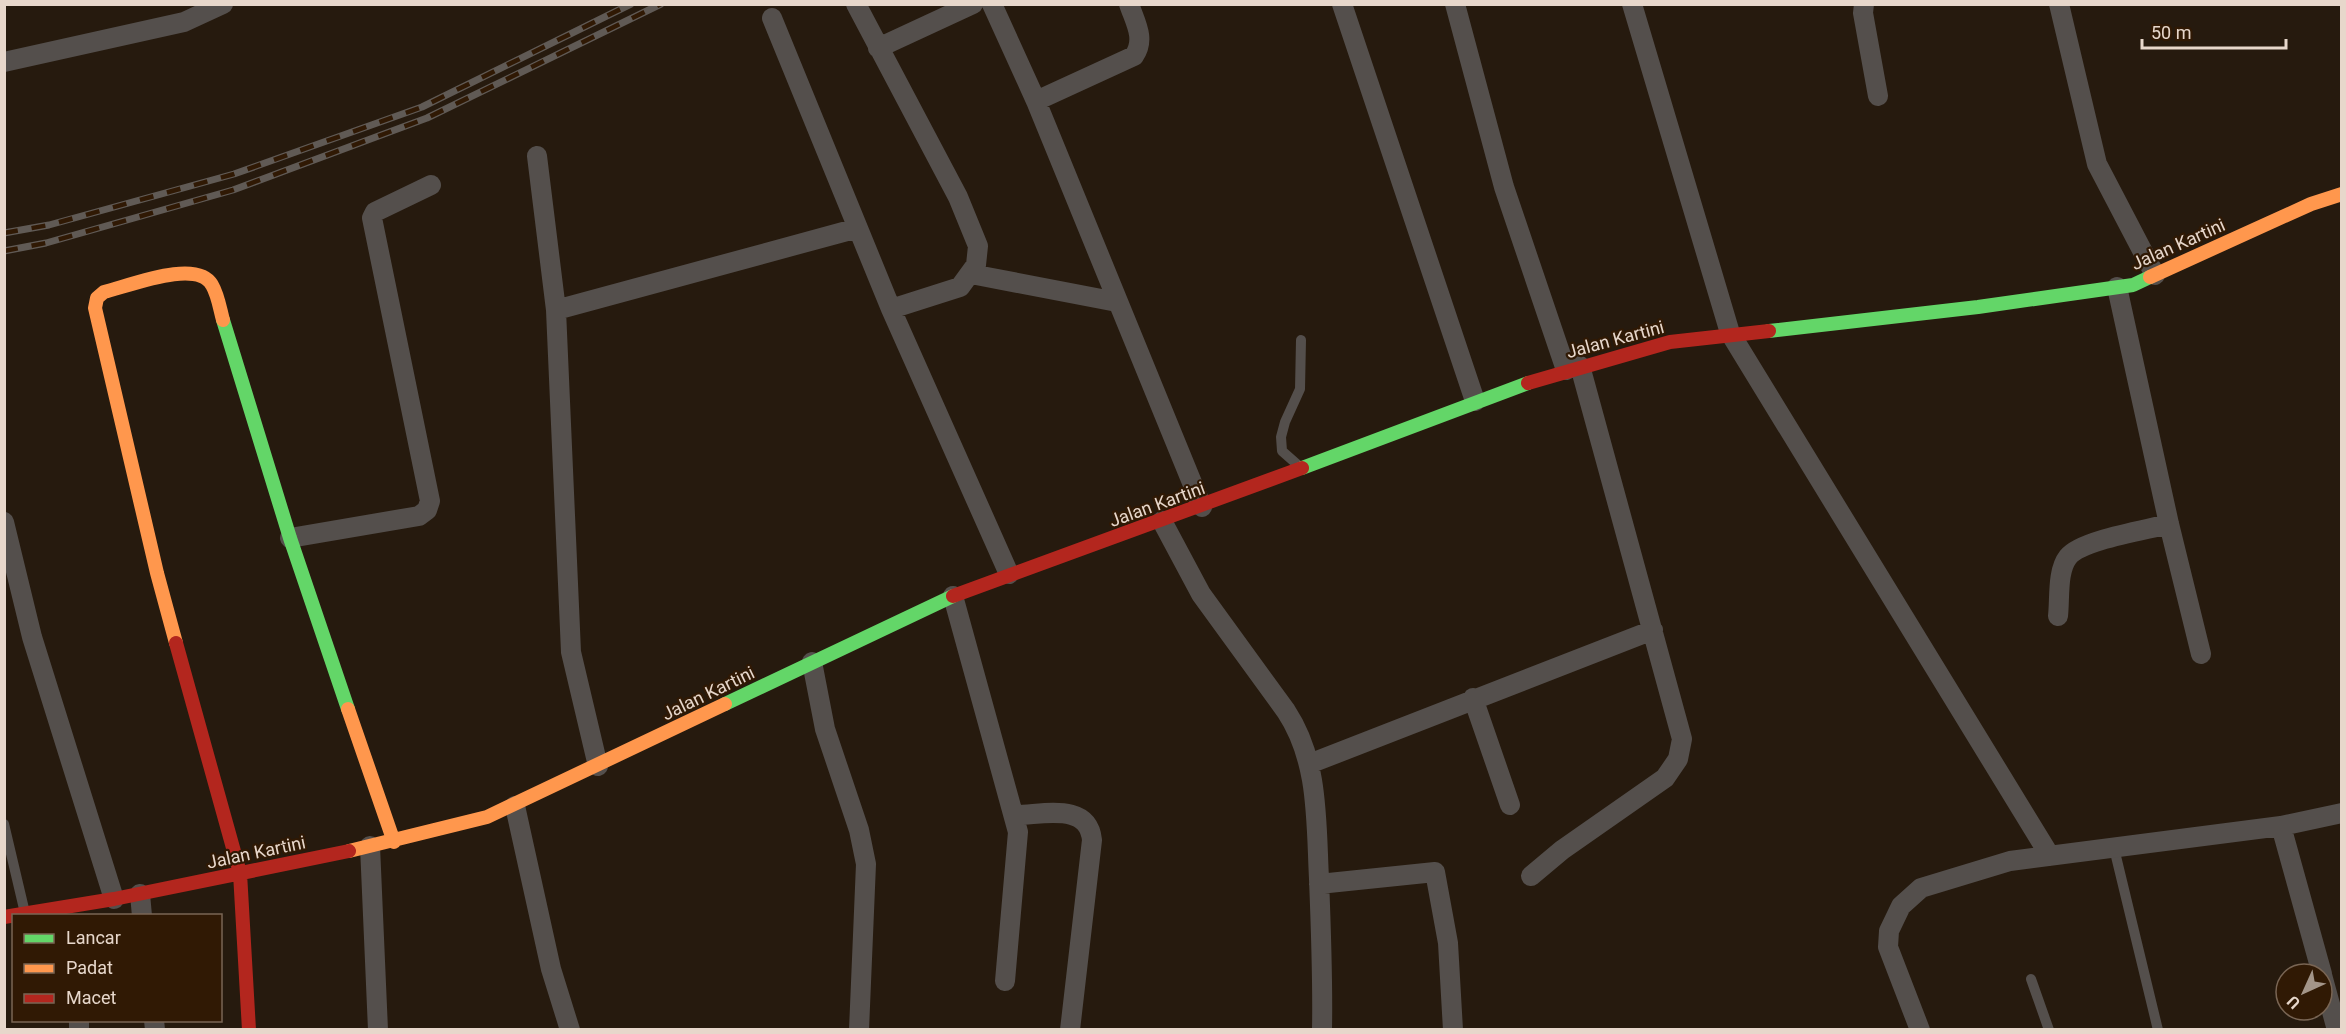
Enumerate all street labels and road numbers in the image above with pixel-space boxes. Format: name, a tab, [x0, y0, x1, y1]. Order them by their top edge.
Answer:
street label: Jalan Kartini	[2128, 214, 2228, 274]
street label: Jalan Kartini	[1564, 316, 1666, 362]
street label: Jalan Kartini	[1106, 477, 1208, 531]
street label: Jalan Kartini	[658, 662, 758, 724]
street label: Jalan Kartini	[205, 831, 307, 873]

